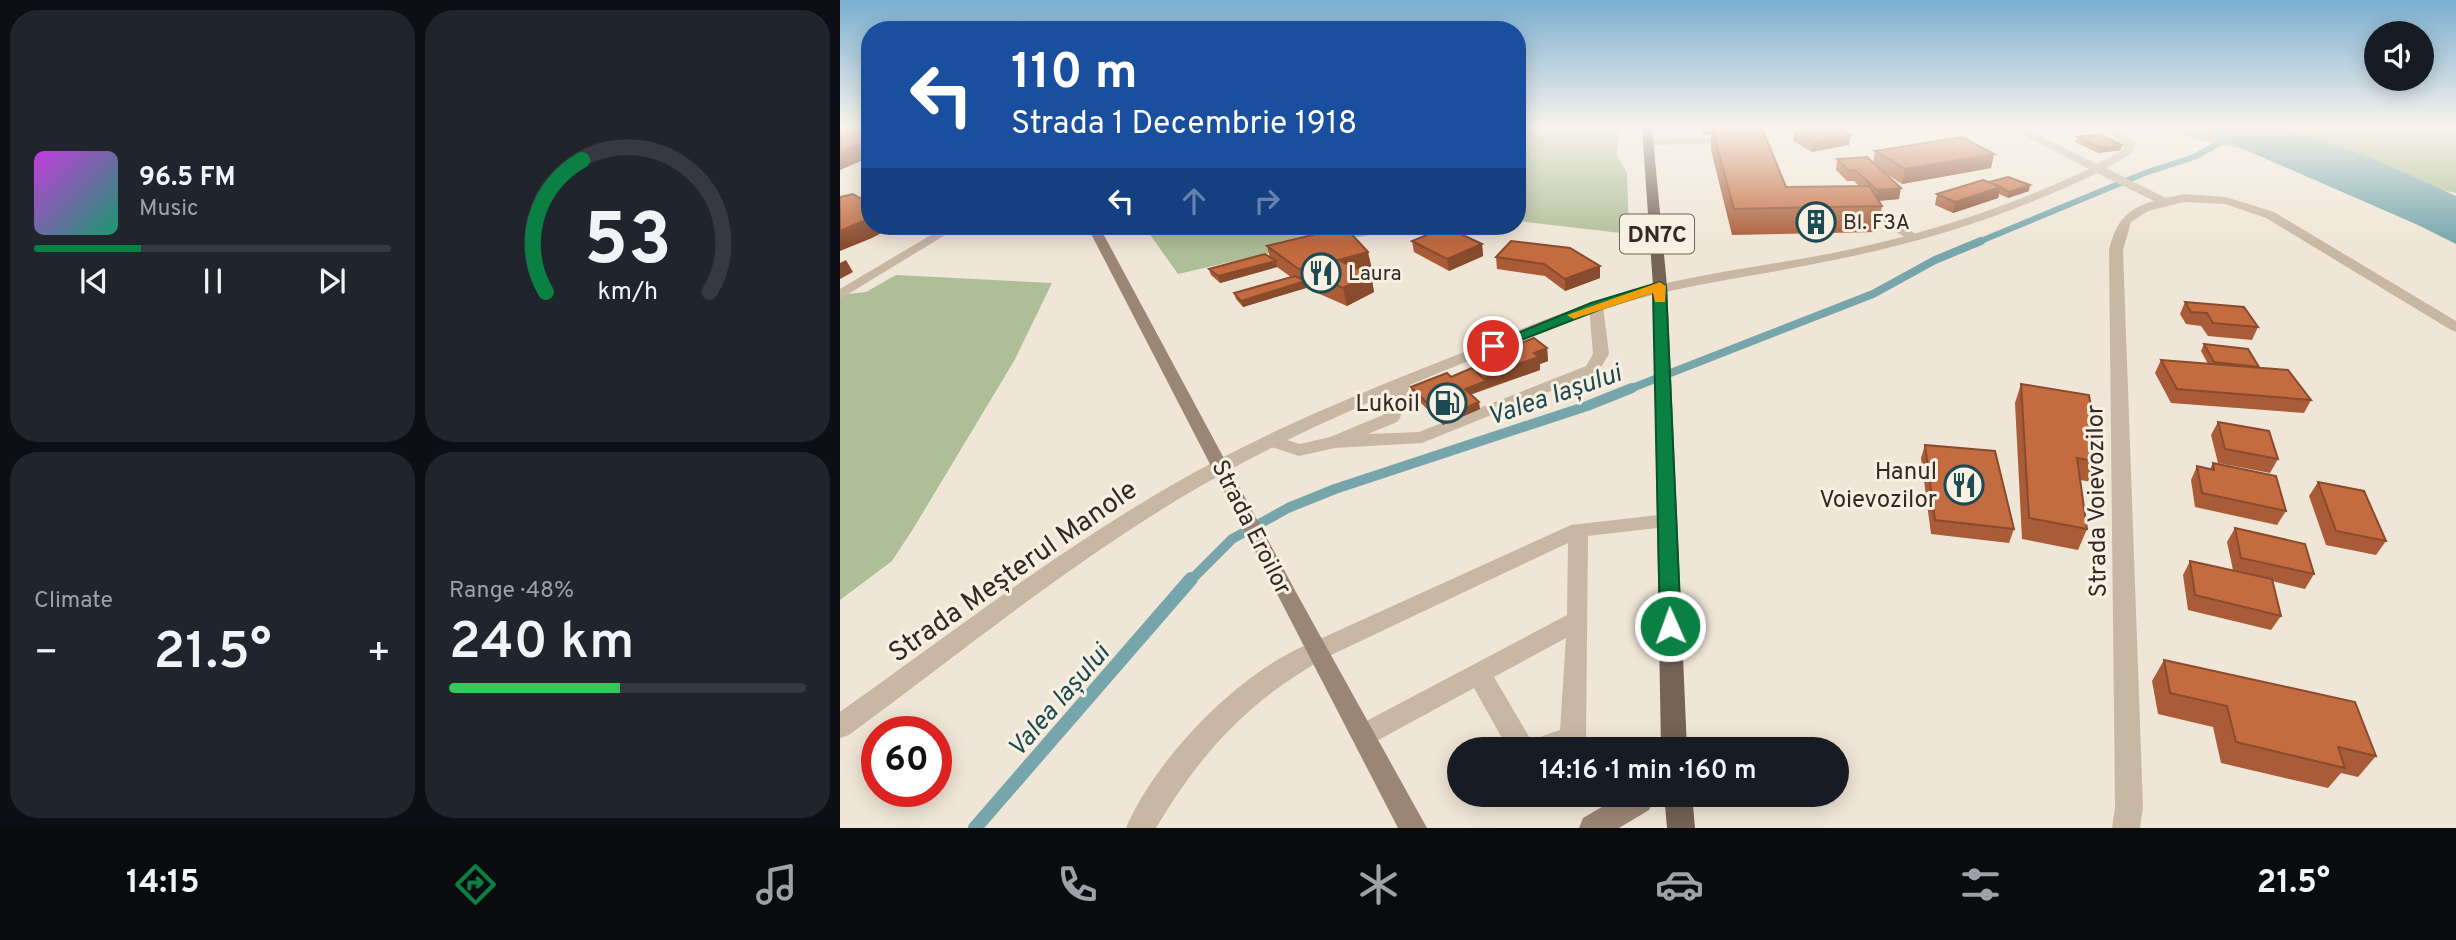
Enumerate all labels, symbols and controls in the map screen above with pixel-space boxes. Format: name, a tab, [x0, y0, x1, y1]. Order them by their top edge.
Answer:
map controls	[2364, 21, 2434, 91]
button: sound	[2364, 21, 2434, 91]
text: 110 m	[1011, 44, 1138, 106]
icon: left	[896, 49, 987, 140]
text: Strada 1 Decembrie 1918	[1011, 105, 1357, 145]
text: 96.5 FM	[139, 162, 236, 195]
icon: left	[1102, 182, 1140, 220]
icon: ahead	[1175, 182, 1213, 220]
icon: right	[1248, 182, 1286, 220]
text: Music	[139, 195, 199, 224]
text: 53	[583, 198, 672, 290]
building icon: Bl. F3A	[1795, 201, 1837, 243]
place label: Bl. F3A	[1843, 210, 1910, 237]
road number: DN7C	[1620, 215, 1694, 254]
restaurant icon: Laura	[1300, 252, 1342, 294]
place label: Laura	[1348, 261, 1402, 288]
icon: previous	[75, 262, 113, 300]
icon: pause	[194, 262, 232, 300]
icon: next	[313, 262, 351, 300]
text: km/h	[597, 277, 658, 309]
pin	[1463, 316, 1523, 376]
icon: arrive	[1474, 327, 1512, 365]
water label: Valea Iașului	[1484, 358, 1628, 435]
fuel station icon: Lukoil	[1426, 382, 1468, 424]
place label: Lukoil	[1355, 390, 1420, 420]
street label: Strada Voievozilor	[2081, 404, 2115, 598]
street label: Strada Eroilor	[1203, 456, 1297, 600]
place label: Hanul Voievozilor	[1819, 458, 1937, 516]
restaurant icon: Hanul Voievozilor	[1943, 464, 1985, 506]
street label: Strada Meșterul Manole	[882, 473, 1145, 672]
text: Range · 48%	[449, 577, 574, 606]
text: Climate	[34, 587, 113, 616]
position arrow	[1633, 589, 1707, 663]
text: 240 km	[449, 611, 634, 677]
text: 21.5°	[154, 621, 271, 687]
text: −	[34, 630, 59, 679]
text: +	[366, 630, 391, 679]
water label: Valea Iașului	[1002, 637, 1119, 765]
speed limit sign: 60	[861, 716, 952, 807]
text: 14:16 · 1 min · 160 m	[1539, 755, 1757, 788]
icon: directions	[451, 860, 500, 909]
icon: music	[752, 860, 801, 909]
icon: phone	[1053, 860, 1102, 909]
icon: climate	[1354, 860, 1403, 909]
icon: car	[1655, 860, 1704, 909]
icon: filters	[1956, 860, 2005, 909]
text: 14:15	[126, 864, 199, 904]
text: 21.5°	[2257, 864, 2330, 904]

